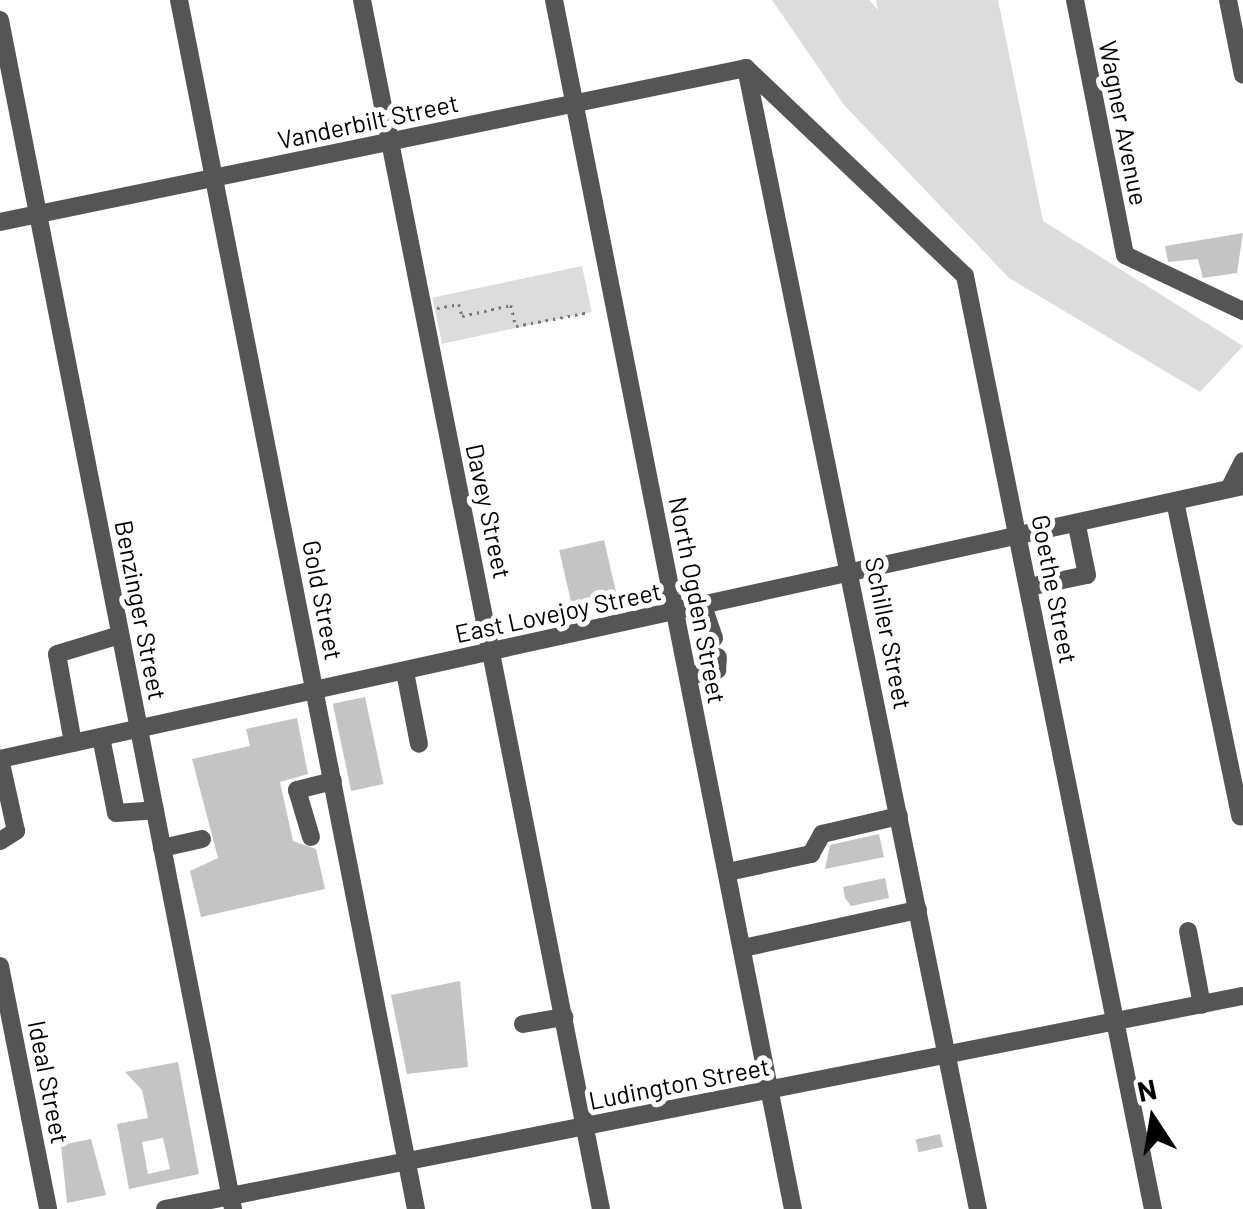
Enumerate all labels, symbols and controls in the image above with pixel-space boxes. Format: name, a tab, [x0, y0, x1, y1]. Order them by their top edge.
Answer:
street label: Wagner Avenue	[1093, 38, 1155, 208]
street label: Vanderbilt Street	[275, 87, 461, 155]
street label: Davey Street	[460, 441, 518, 581]
street label: North Ogden Street	[663, 494, 733, 706]
street label: Goethe Street	[1026, 512, 1084, 666]
street label: Benzinger Street	[109, 518, 173, 702]
street label: Gold Street	[297, 537, 349, 663]
street label: Schiller Street	[860, 554, 918, 712]
street label: East Lovejoy Street	[452, 575, 664, 649]
street label: Ideal Street	[22, 1018, 76, 1146]
street label: Ludington Street	[586, 1051, 772, 1115]
north arrow	[1103, 1069, 1203, 1169]
text: N	[1134, 1071, 1159, 1108]

